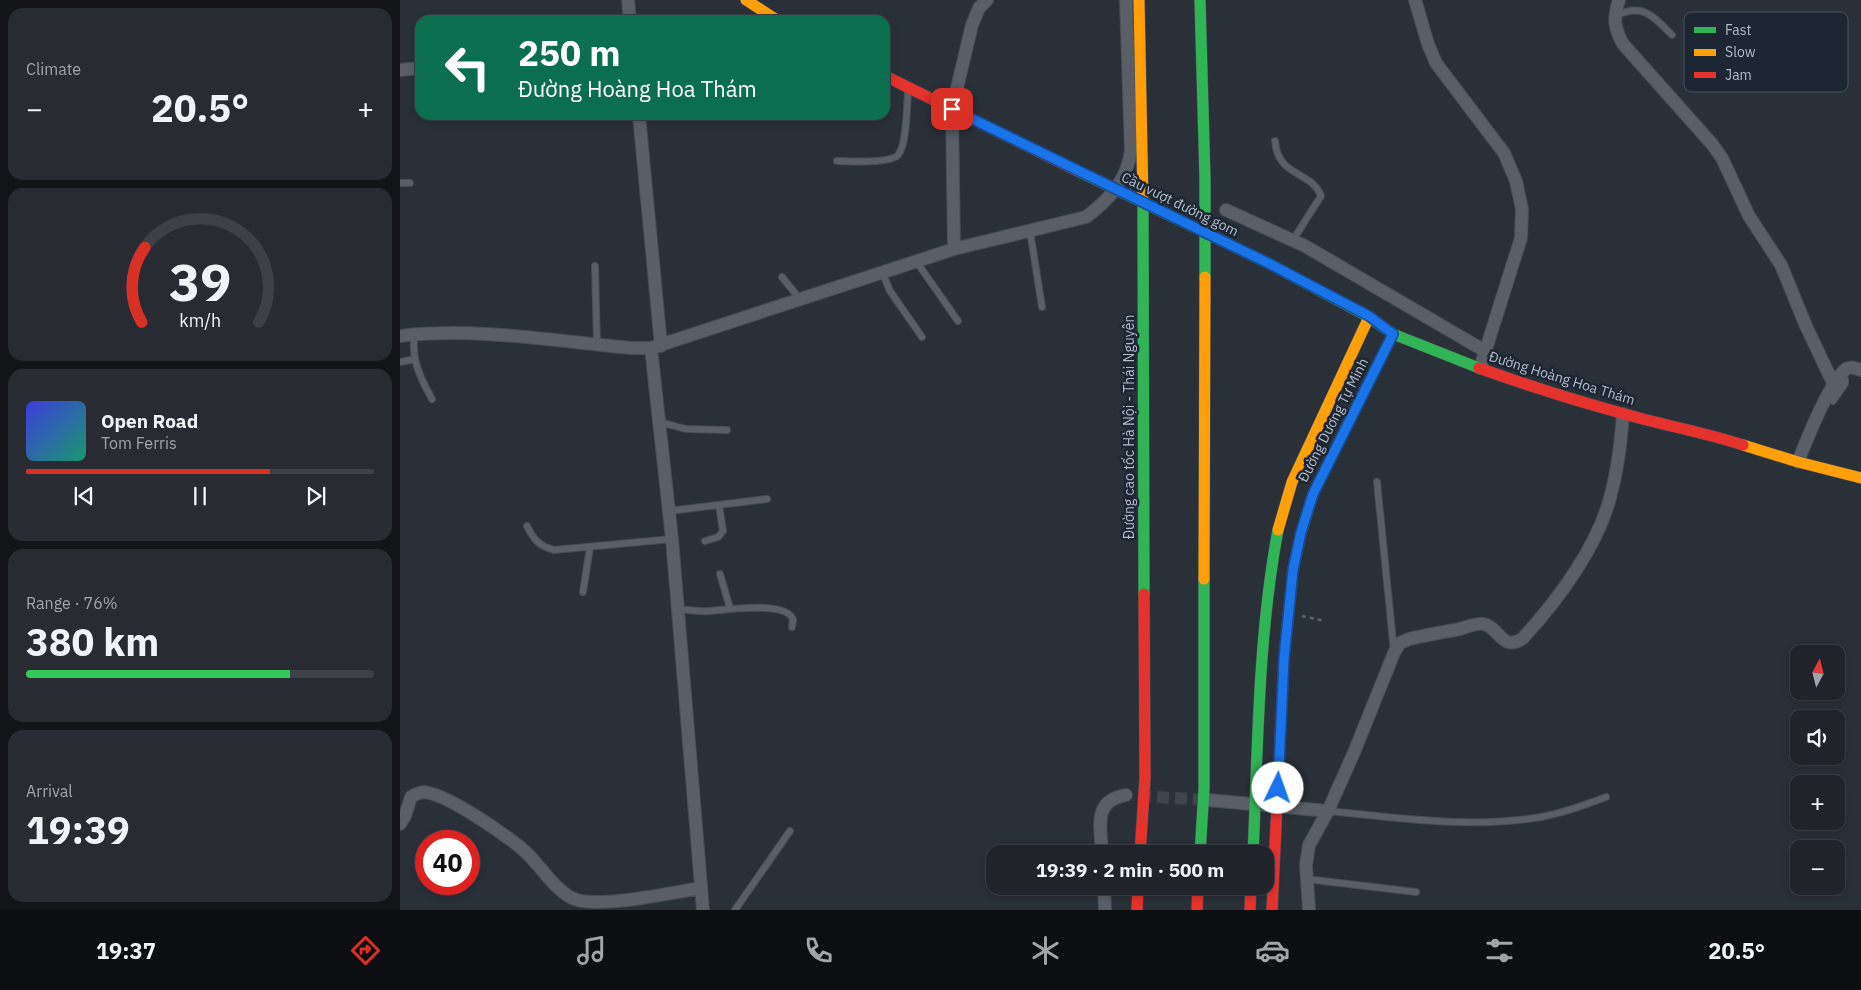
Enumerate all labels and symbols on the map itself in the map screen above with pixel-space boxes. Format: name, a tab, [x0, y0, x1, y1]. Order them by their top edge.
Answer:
legend	[1684, 12, 1848, 92]
text: Fast	[1725, 21, 1751, 39]
text: Slow	[1725, 43, 1756, 61]
text: Jam	[1725, 66, 1752, 84]
pin	[931, 88, 973, 130]
street label: Cầu vượt đường gom	[1118, 168, 1242, 240]
street label: Đường cao tốc Hà Nội - Thái Nguyên	[1120, 315, 1138, 539]
street label: Đường Hoàng Hoa Thám	[1487, 347, 1637, 409]
street label: Đường Dương Tự Minh	[1294, 355, 1372, 485]
north arrow	[1790, 645, 1845, 700]
position arrow	[1251, 761, 1303, 813]
speed limit sign: 40	[415, 830, 480, 895]

